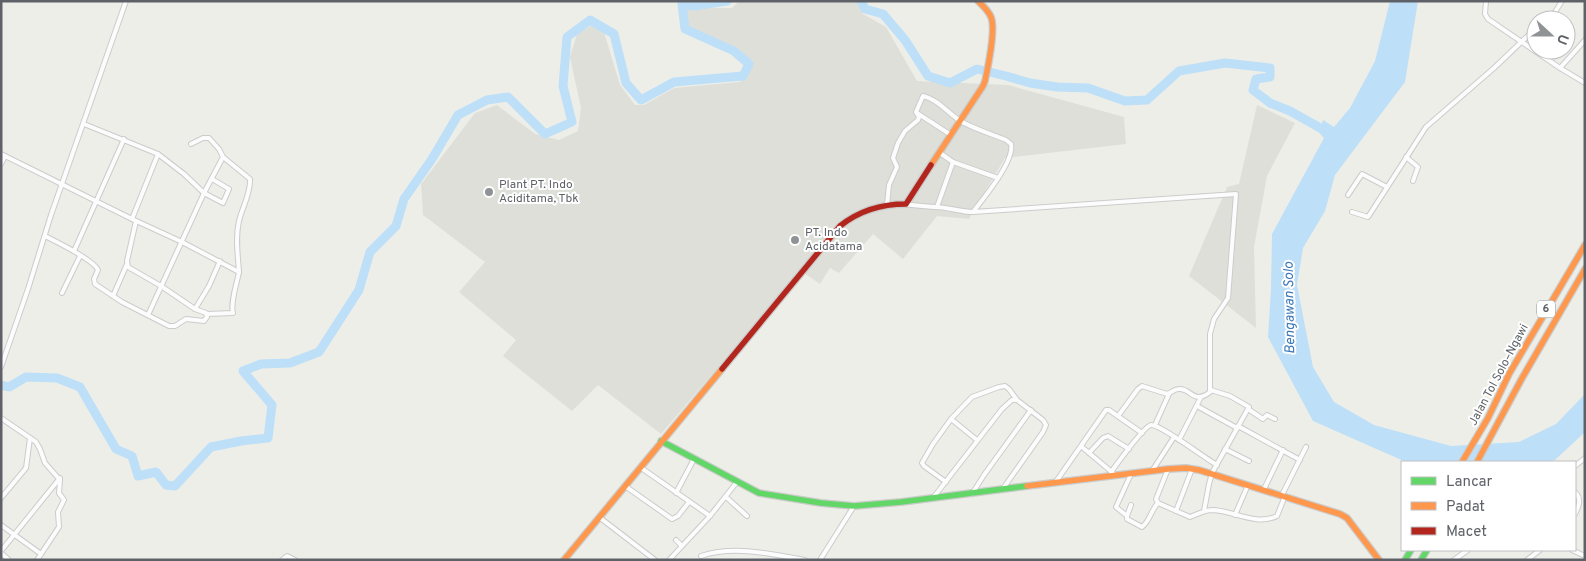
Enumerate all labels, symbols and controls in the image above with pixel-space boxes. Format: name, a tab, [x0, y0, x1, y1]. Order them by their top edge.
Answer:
north arrow	[1526, 10, 1576, 60]
text: U	[1552, 31, 1571, 47]
place label: Plant PT. Indo Aciditama, Tbk	[499, 177, 579, 207]
marker: Plant PT. Indo Aciditama, Tbk	[483, 186, 495, 198]
place label: PT. Indo Acidatama	[805, 225, 862, 255]
marker: PT. Indo Acidatama	[789, 234, 801, 246]
water label: Bengawan Solo	[1281, 261, 1299, 354]
road number: 6	[1537, 300, 1555, 318]
street label: Jalan Tol Solo–Ngawi	[1465, 321, 1533, 429]
legend	[1401, 461, 1576, 551]
text: Lancar	[1446, 473, 1493, 492]
text: Padat	[1446, 498, 1485, 517]
text: Macet	[1446, 523, 1487, 542]

